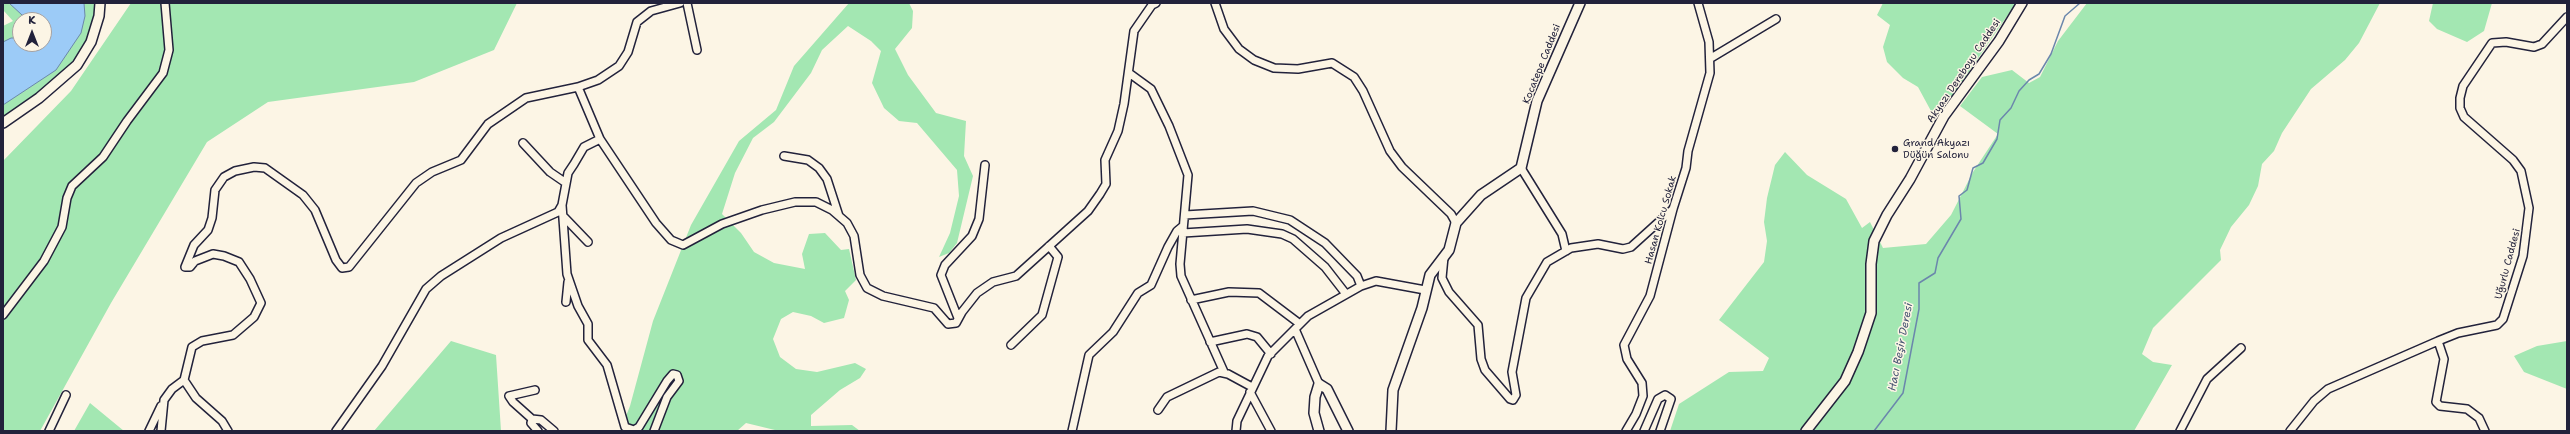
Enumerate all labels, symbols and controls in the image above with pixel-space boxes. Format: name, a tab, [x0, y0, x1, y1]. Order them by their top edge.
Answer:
north arrow	[12, 12, 52, 52]
text: K	[28, 13, 36, 28]
street label: Akyazı Dereboyu Caddesi	[1925, 17, 2003, 125]
street label: Kocatepe Caddesi	[1520, 22, 1564, 106]
place label: Grand Akyazı Düğün Salonu	[1903, 137, 1970, 160]
marker: Grand Akyazı Düğün Salonu	[1890, 144, 1900, 154]
street label: Hasan Kolcu Sokak	[1643, 174, 1679, 266]
street label: Uğurlu Caddesi	[2493, 227, 2523, 301]
water label: Hacı Beşir Deresi	[1886, 302, 1916, 392]

